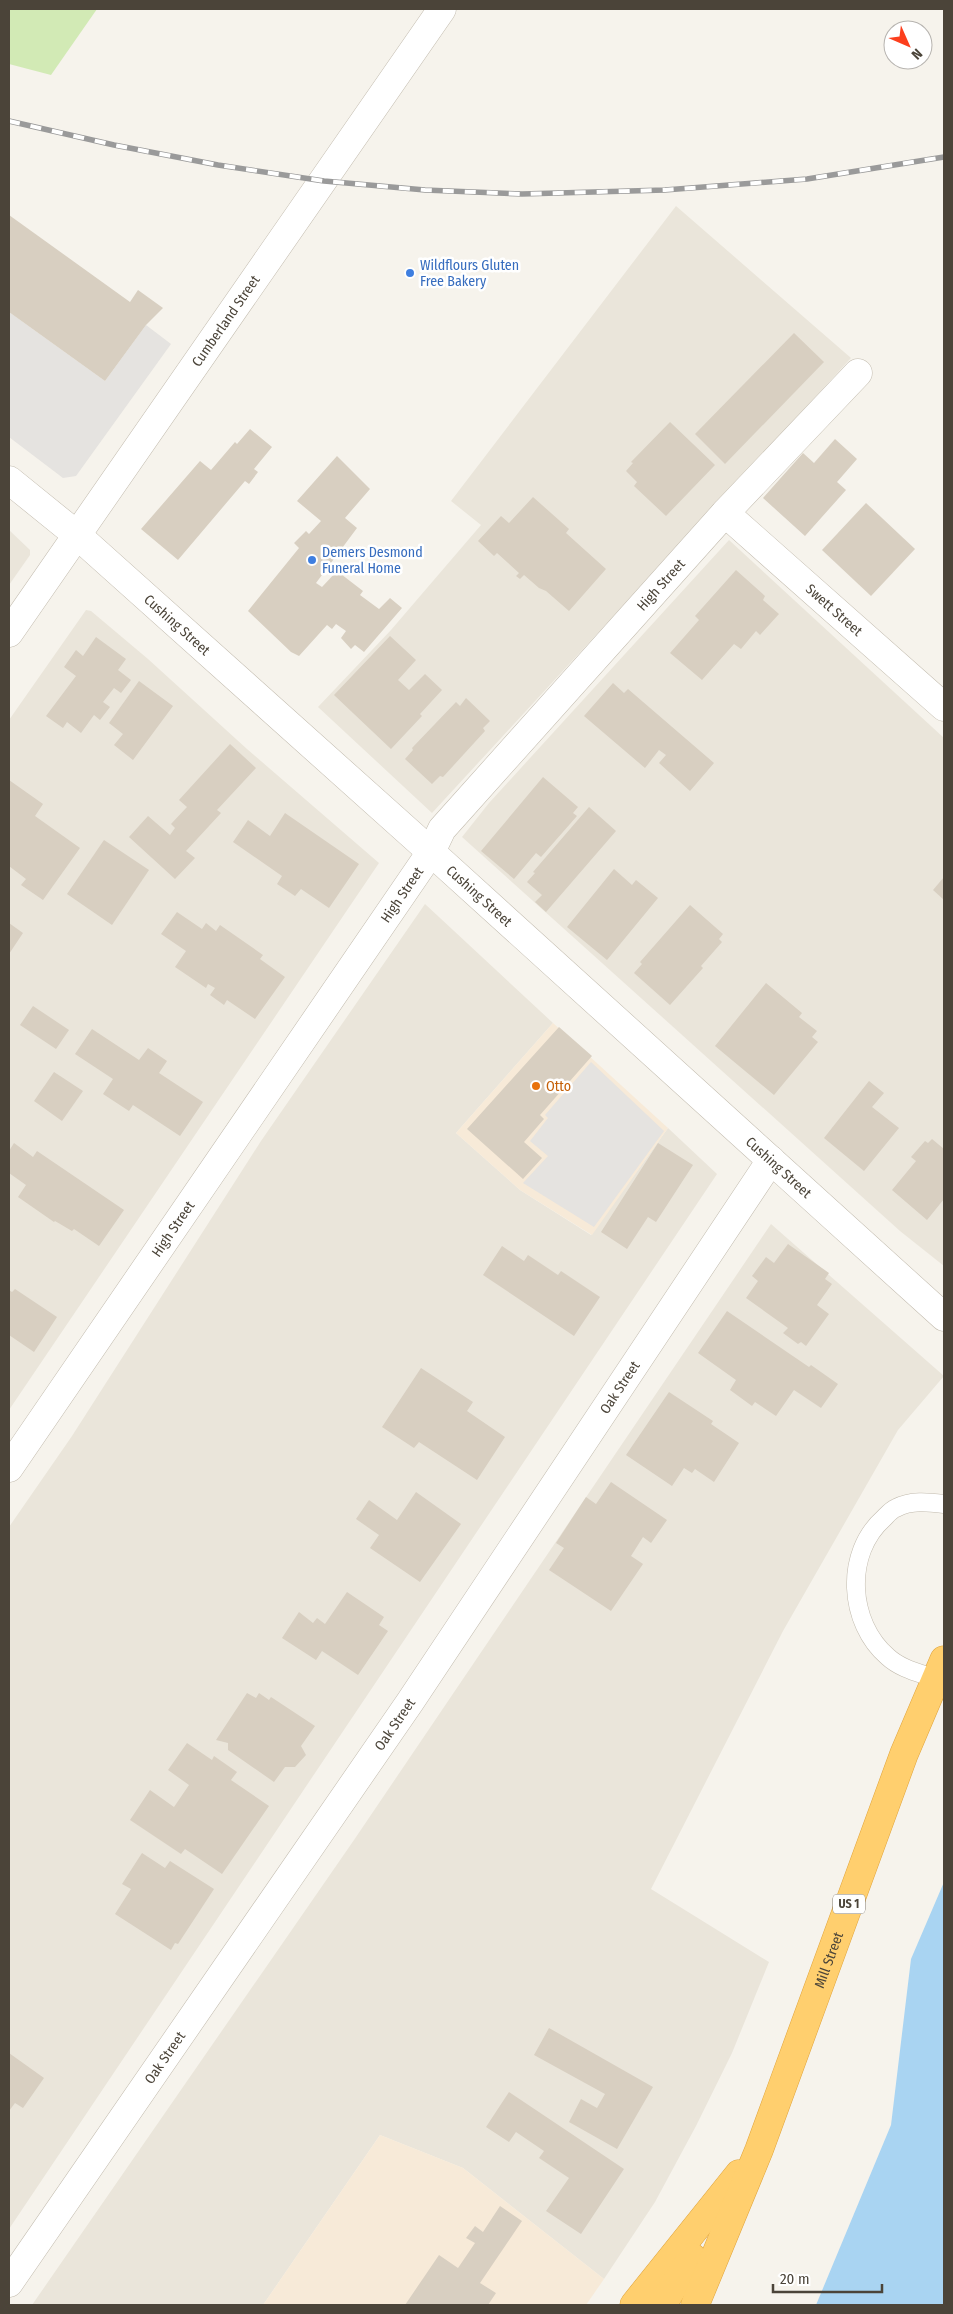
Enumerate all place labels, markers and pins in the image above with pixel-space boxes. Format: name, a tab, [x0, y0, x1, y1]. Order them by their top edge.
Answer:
place label: Wildflours Gluten Free Bakery	[420, 257, 519, 290]
marker: Wildflours Gluten Free Bakery	[404, 267, 416, 279]
place label: Demers Desmond Funeral Home	[322, 544, 423, 577]
marker: Demers Desmond Funeral Home	[306, 554, 318, 566]
place label: Otto	[546, 1078, 571, 1095]
marker: Otto	[530, 1080, 542, 1092]

